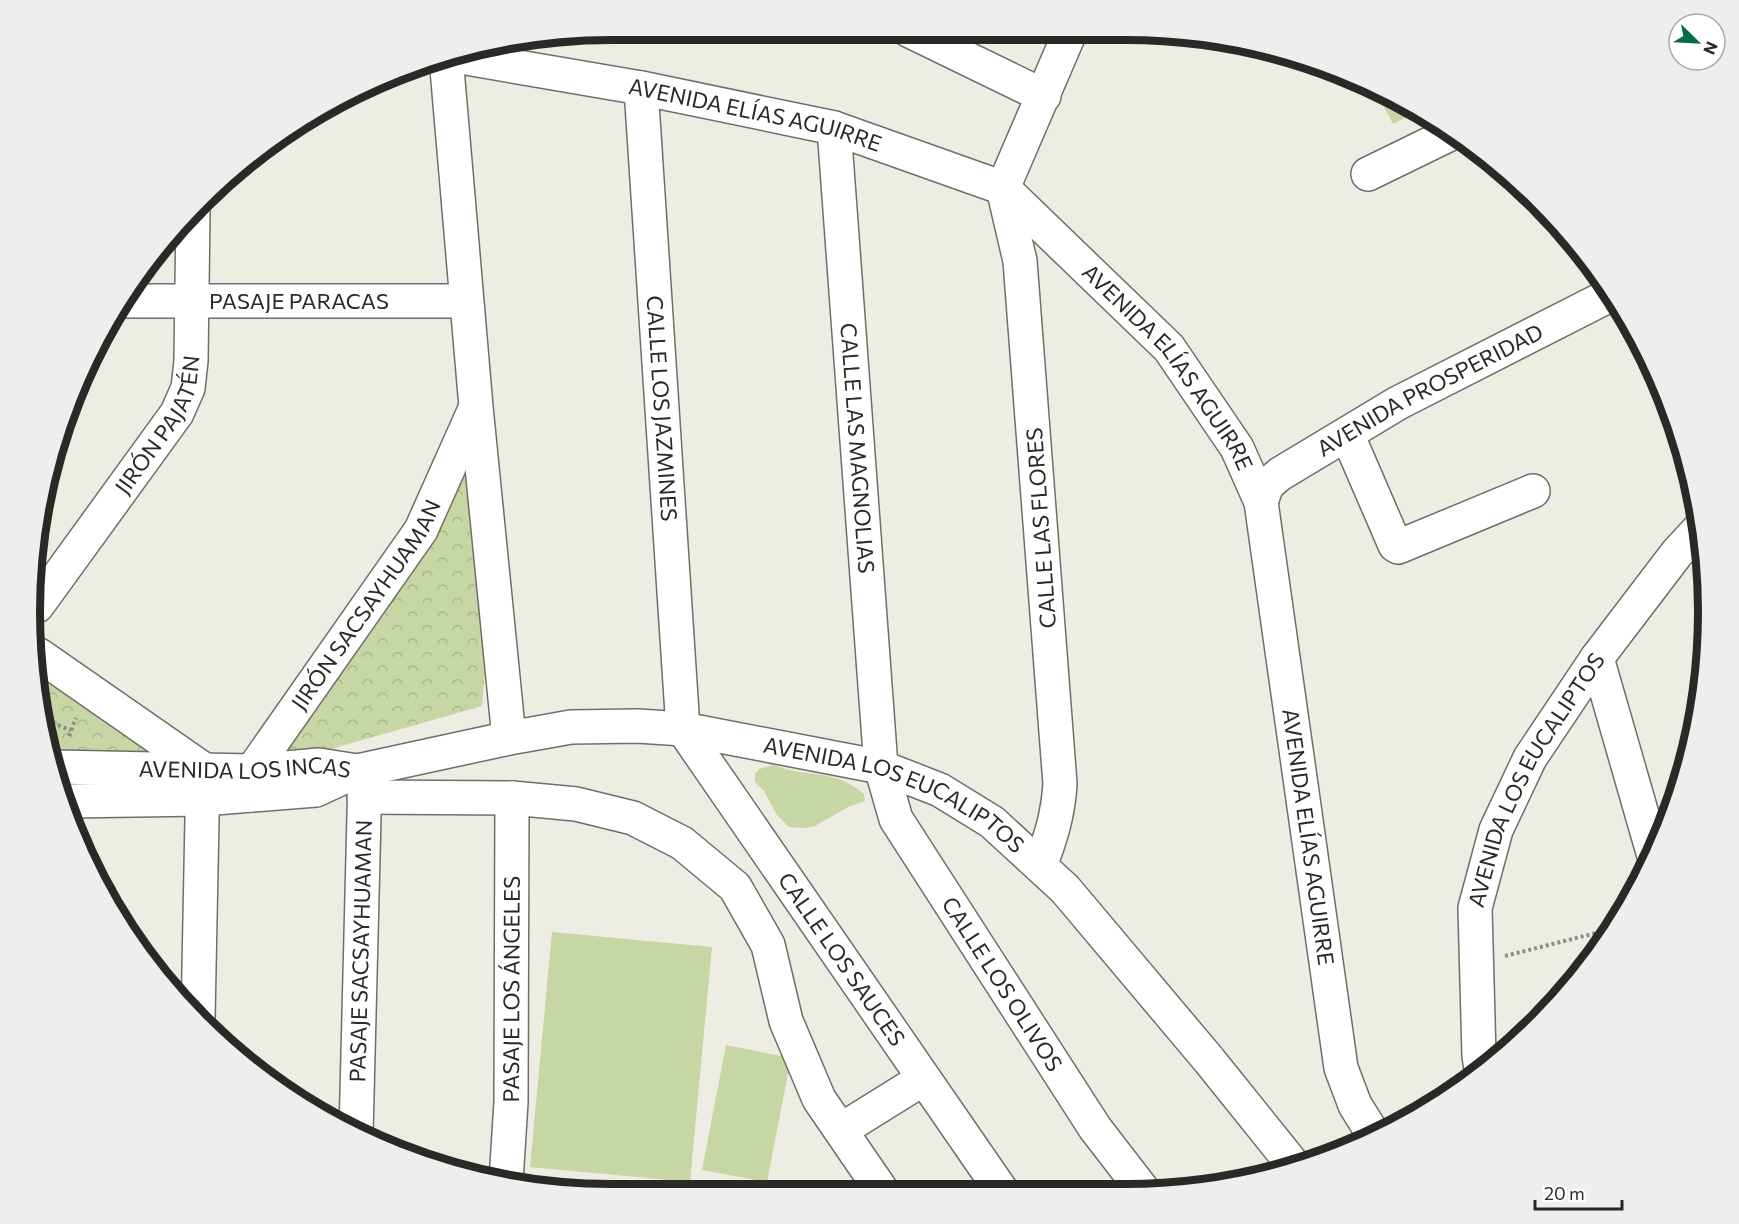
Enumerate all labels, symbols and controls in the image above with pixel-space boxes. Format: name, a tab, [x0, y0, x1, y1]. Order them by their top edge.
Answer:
north arrow	[1667, 12, 1727, 72]
text: N	[1700, 39, 1722, 58]
street label: AVENIDA ELÍAS AGUIRRE	[627, 72, 885, 157]
street label: AVENIDA ELÍAS AGUIRRE	[1077, 258, 1259, 474]
street label: PASAJE PARACAS	[209, 287, 389, 314]
street label: CALLE LOS JAZMINES	[642, 295, 683, 522]
street label: AVENIDA PROSPERIDAD	[1312, 318, 1547, 462]
street label: CALLE LAS MAGNOLIAS	[835, 322, 881, 574]
street label: JIRÓN PAJATÉN	[109, 354, 205, 499]
street label: CALLE LAS FLORES	[1020, 427, 1061, 629]
street label: JIRÓN SACSAYHUAMAN	[285, 495, 446, 715]
street label: AVENIDA LOS EUCALIPTOS	[1462, 647, 1610, 910]
street label: AVENIDA ELÍAS AGUIRRE	[1277, 707, 1340, 967]
street label: AVENIDA LOS EUCALIPTOS	[761, 731, 1031, 858]
street label: AVENIDA LOS INCAS	[138, 751, 353, 784]
street label: PASAJE SACSAYHUAMAN	[343, 819, 377, 1083]
street label: CALLE LOS SAUCES	[773, 867, 911, 1051]
street label: PASAJE LOS ÁNGELES	[497, 876, 525, 1102]
street label: CALLE LOS OLIVOS	[936, 891, 1069, 1076]
scale bar	[1535, 1173, 1622, 1211]
text: 20 m	[1544, 1182, 1585, 1204]

